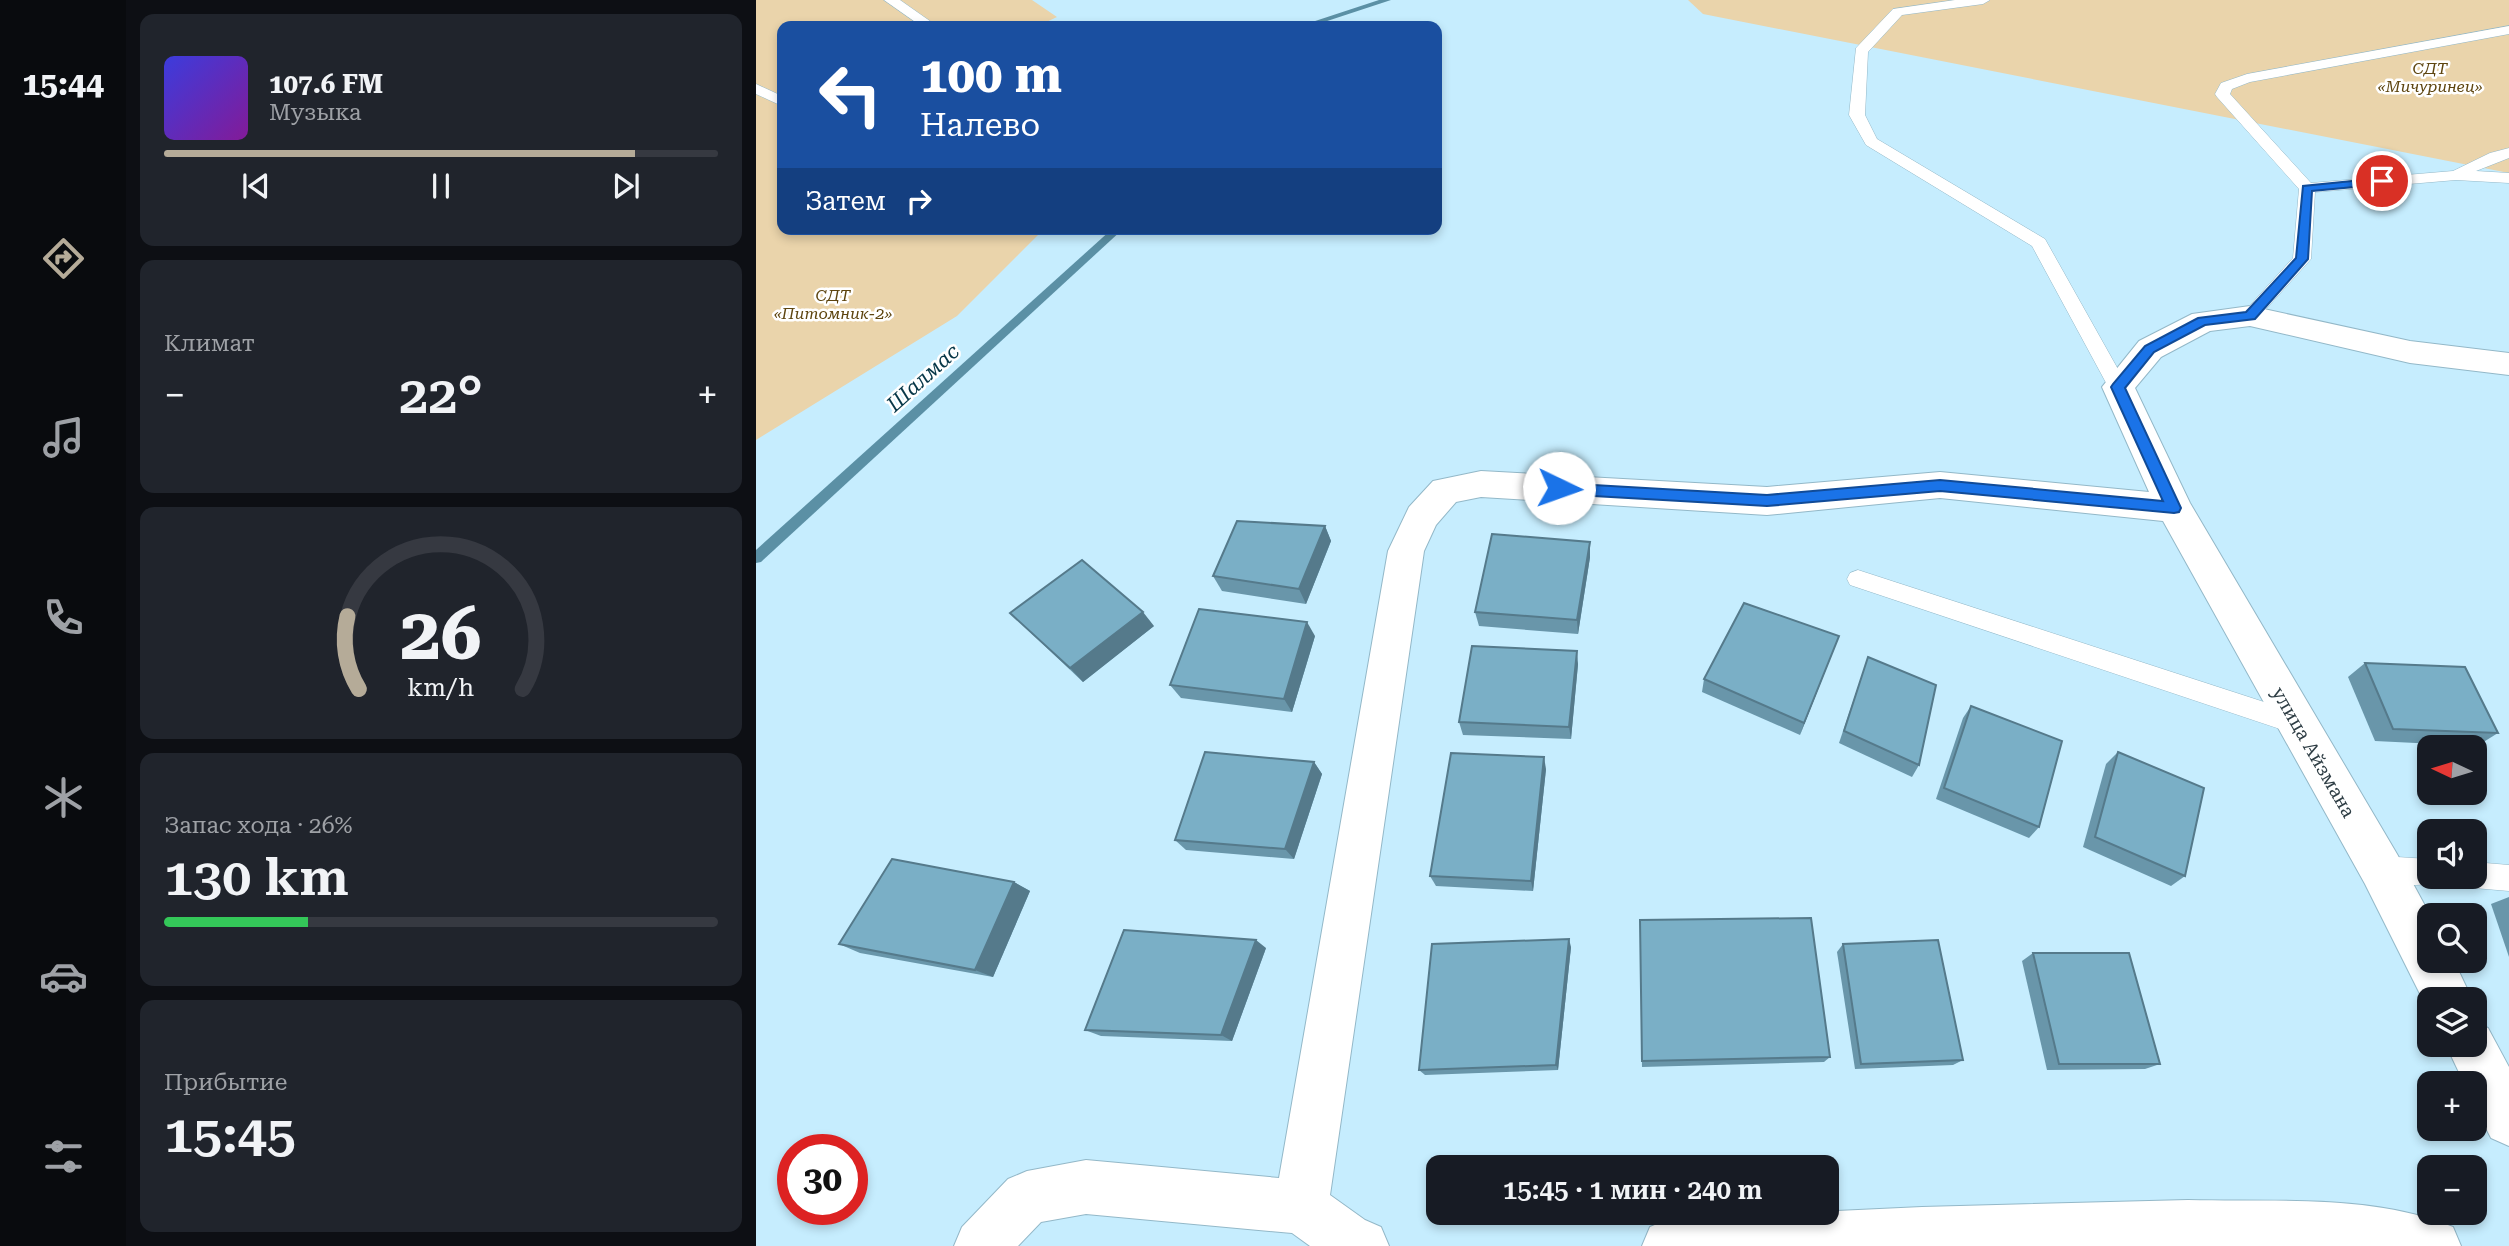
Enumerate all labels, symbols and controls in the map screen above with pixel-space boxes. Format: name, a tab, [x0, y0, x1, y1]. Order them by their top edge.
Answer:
text: 100 m	[920, 47, 1062, 104]
icon: left	[805, 49, 896, 140]
park label: СДТ «Мичуринец»	[2378, 59, 2483, 96]
text: 15:44	[22, 65, 104, 103]
text: 107.6 FM	[269, 69, 383, 99]
text: Музыка	[269, 99, 361, 126]
text: Налево	[920, 106, 1040, 144]
pin	[2352, 151, 2412, 211]
icon: arrive	[2363, 162, 2401, 200]
icon: previous	[237, 167, 275, 205]
icon: pause	[422, 167, 460, 205]
icon: next	[607, 167, 645, 205]
icon: right	[900, 182, 938, 220]
text: Затем	[805, 186, 886, 216]
icon: directions	[39, 234, 88, 283]
park label: СДТ «Питомник-2»	[774, 286, 892, 323]
text: Климат	[164, 330, 255, 357]
water label: Шалмас	[881, 339, 964, 417]
text: 22°	[399, 365, 483, 426]
text: −	[164, 373, 185, 417]
text: +	[697, 373, 718, 417]
icon: music	[39, 413, 88, 462]
position arrow	[1522, 451, 1596, 525]
text: 26	[400, 592, 482, 677]
icon: phone	[39, 593, 88, 642]
text: km/h	[408, 673, 474, 702]
street label: улица Айзмана	[2267, 683, 2361, 822]
north arrow	[2417, 735, 2487, 805]
map controls	[2417, 735, 2487, 1225]
icon: climate	[39, 773, 88, 822]
text: Запас хода · 26%	[164, 812, 353, 839]
button: sound	[2417, 819, 2487, 889]
text: 130 km	[164, 847, 349, 908]
button: search	[2417, 903, 2487, 973]
icon: car	[39, 952, 88, 1001]
button: layers	[2417, 987, 2487, 1057]
text: Прибытие	[164, 1069, 287, 1096]
button: +	[2417, 1071, 2487, 1141]
text: 15:45	[164, 1104, 296, 1165]
icon: filters	[39, 1132, 88, 1181]
speed limit sign: 30	[777, 1134, 868, 1225]
button: −	[2417, 1155, 2487, 1225]
text: 15:45 · 1 мин · 240 m	[1503, 1175, 1762, 1205]

